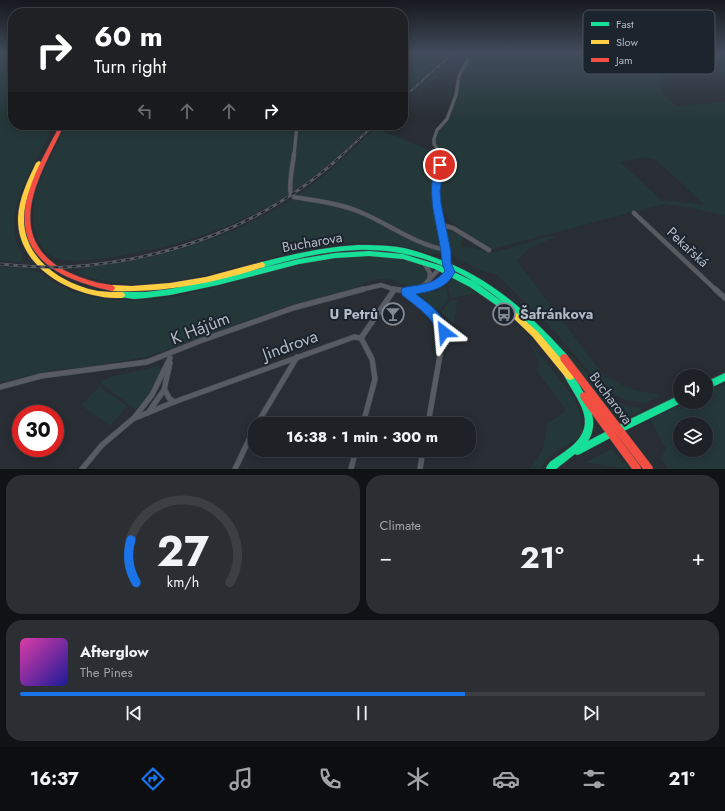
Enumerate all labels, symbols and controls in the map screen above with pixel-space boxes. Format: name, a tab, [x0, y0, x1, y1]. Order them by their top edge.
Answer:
legend	[583, 10, 715, 74]
text: 60 m	[94, 16, 163, 57]
text: Fast	[616, 16, 634, 32]
icon: right	[28, 24, 80, 76]
text: Slow	[616, 34, 638, 50]
text: Jam	[614, 52, 633, 68]
text: Turn right	[94, 54, 166, 80]
icon: left	[134, 100, 156, 122]
icon: ahead	[176, 100, 198, 122]
icon: ahead	[218, 100, 240, 122]
icon: right	[260, 100, 282, 122]
pin	[423, 148, 457, 182]
icon: arrive	[429, 154, 451, 176]
street label: Pekařská	[663, 222, 713, 272]
street label: Bucharova	[280, 227, 344, 257]
bar icon: U Petrů	[380, 301, 406, 327]
bus stop icon: Šafránkova	[491, 301, 517, 327]
place label: U Petrů	[329, 304, 378, 324]
place label: Šafránkova	[520, 304, 593, 324]
street label: K Hájům	[167, 306, 233, 350]
position arrow	[423, 311, 465, 353]
street label: Jindrova	[257, 324, 321, 367]
street label: Bucharova	[585, 368, 637, 428]
map controls	[673, 369, 713, 457]
button: sound	[673, 369, 713, 409]
speed limit sign: 30	[12, 405, 64, 457]
button: layers	[673, 417, 713, 457]
text: 16:38 · 1 min · 300 m	[286, 426, 438, 448]
text: Climate	[380, 516, 421, 535]
text: 27	[157, 520, 209, 581]
text: 21°	[520, 536, 564, 579]
text: −	[380, 541, 392, 573]
text: +	[691, 541, 705, 573]
text: km/h	[167, 571, 199, 591]
text: Afterglow	[80, 641, 149, 663]
text: The Pines	[80, 663, 133, 682]
icon: previous	[123, 702, 145, 724]
icon: pause	[351, 702, 373, 724]
icon: next	[580, 702, 602, 724]
icon: directions	[139, 765, 167, 793]
icon: music	[227, 765, 255, 793]
icon: phone	[316, 765, 344, 793]
icon: climate	[404, 765, 432, 793]
icon: car	[492, 765, 520, 793]
icon: filters	[580, 765, 608, 793]
text: 16:37	[30, 766, 79, 792]
text: 21°	[669, 766, 695, 792]

